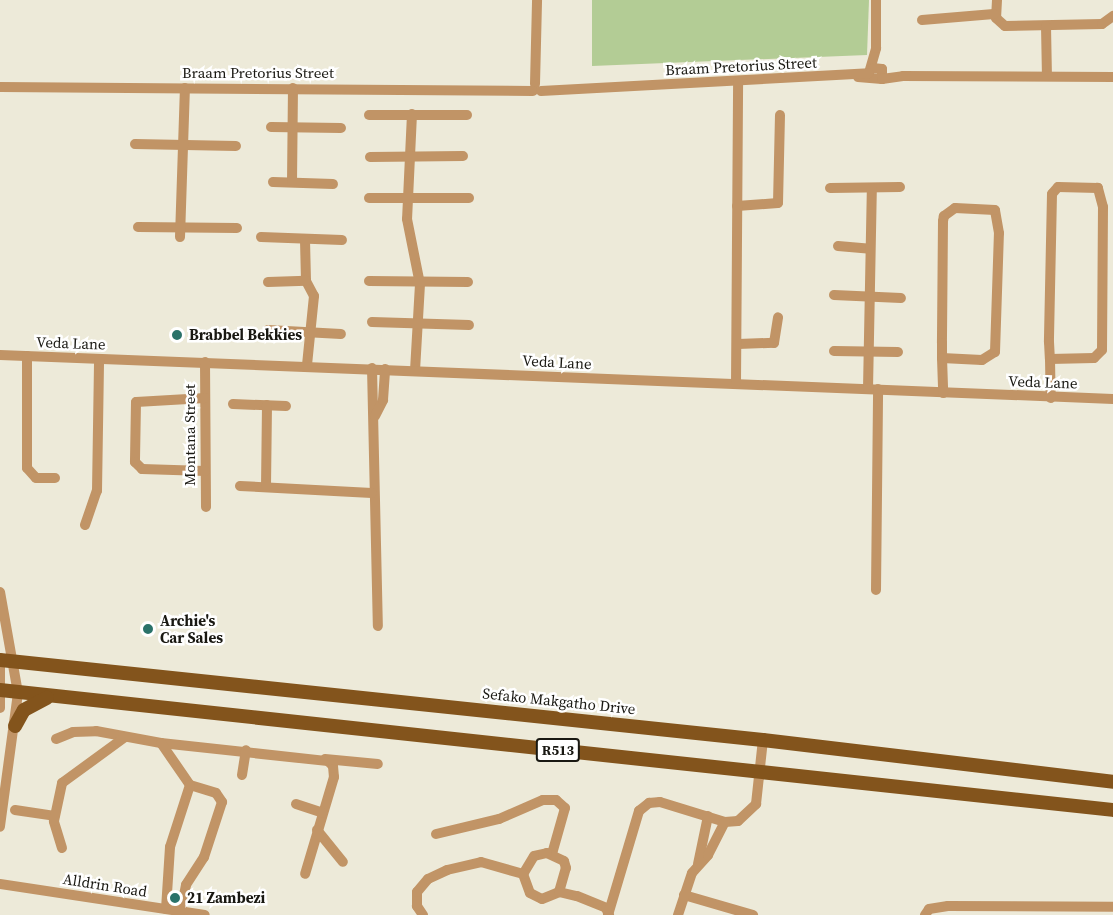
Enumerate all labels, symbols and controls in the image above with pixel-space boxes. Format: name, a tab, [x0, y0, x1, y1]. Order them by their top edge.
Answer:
street label: Braam Pretorius Street	[665, 53, 817, 79]
street label: Braam Pretorius Street	[182, 64, 334, 82]
place label: Brabbel Bekkies	[189, 326, 302, 344]
marker: Brabbel Bekkies	[170, 328, 184, 342]
street label: Veda Lane	[36, 333, 106, 353]
street label: Veda Lane	[522, 351, 592, 373]
street label: Veda Lane	[1008, 372, 1078, 392]
street label: Montana Street	[181, 384, 199, 486]
place label: Archie's Car Sales	[160, 611, 223, 646]
marker: Archie's Car Sales	[141, 622, 155, 636]
street label: Sefako Makgatho Drive	[482, 684, 636, 718]
road number: R513	[536, 739, 580, 761]
street label: Alldrin Road	[62, 869, 148, 901]
place label: 21 Zambezi	[187, 889, 265, 907]
marker: 21 Zambezi	[168, 891, 182, 905]

